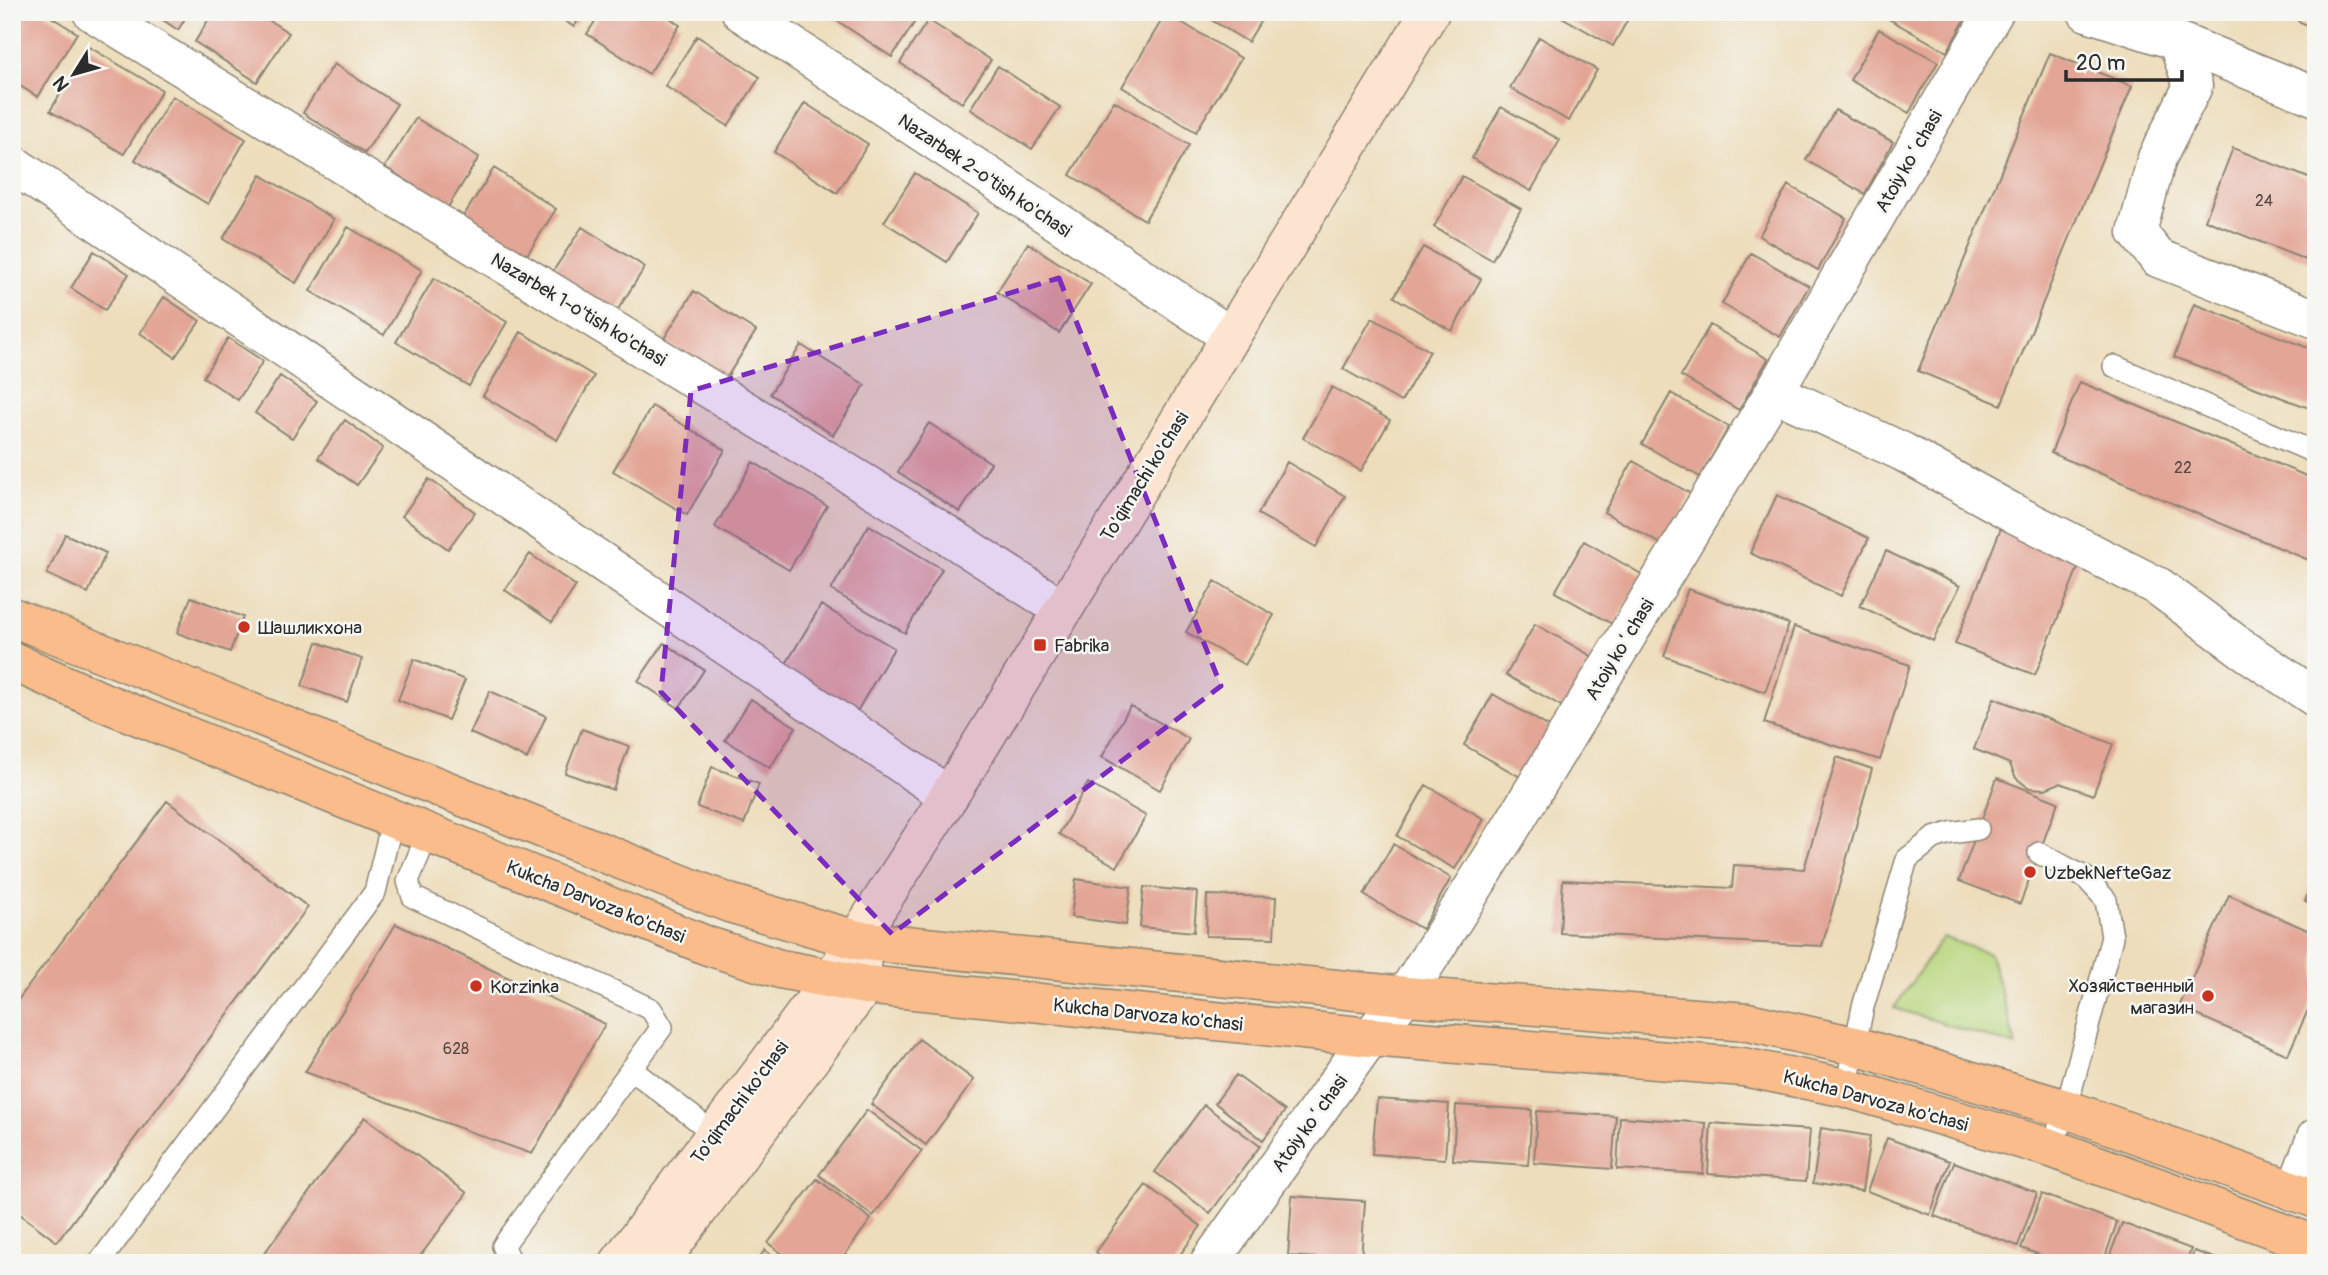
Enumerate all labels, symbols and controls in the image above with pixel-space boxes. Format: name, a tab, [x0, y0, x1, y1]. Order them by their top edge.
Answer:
north arrow	[38, 38, 108, 108]
scale bar	[2066, 38, 2181, 82]
text: 20 m	[2076, 50, 2125, 77]
text: N	[48, 71, 75, 96]
street label: Atoiy koʻchasi	[1870, 106, 1948, 217]
street label: Nazarbek 2-o'tish ko'chasi	[893, 109, 1076, 243]
house number: 24	[2255, 191, 2273, 211]
street label: Nazarbek 1-o'tish ko'chasi	[486, 248, 671, 372]
street label: To'qimachi ko'chasi	[1095, 407, 1194, 546]
house number: 22	[2174, 458, 2192, 478]
street label: Atoiy koʻchasi	[1580, 594, 1660, 705]
place label: Шашликхона	[258, 616, 362, 640]
marker: Шашликхона	[236, 619, 252, 635]
place label: Fabrika	[1054, 634, 1110, 658]
marker: Fabrika	[1032, 637, 1048, 653]
street label: Kukcha Darvoza ko'chasi	[503, 855, 689, 949]
place label: UzbekNefteGaz	[2044, 861, 2171, 885]
marker: UzbekNefteGaz	[2022, 864, 2038, 880]
place label: Хозяйственный магазин	[2069, 974, 2194, 1020]
place label: Korzinka	[490, 975, 559, 999]
marker: Korzinka	[468, 978, 484, 994]
marker: Хозяйственный магазин	[2200, 988, 2216, 1004]
street label: Kukcha Darvoza ko'chasi	[1052, 993, 1244, 1037]
street label: To'qimachi ko'chasi	[685, 1036, 794, 1169]
house number: 628	[443, 1039, 469, 1059]
street label: Kukcha Darvoza ko'chasi	[1781, 1065, 1971, 1137]
street label: Atoiy koʻchasi	[1266, 1070, 1353, 1177]

